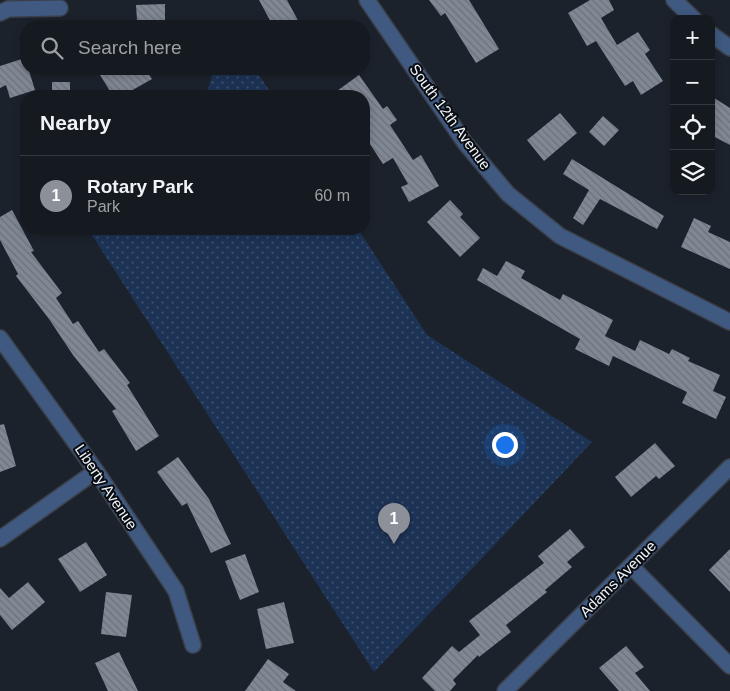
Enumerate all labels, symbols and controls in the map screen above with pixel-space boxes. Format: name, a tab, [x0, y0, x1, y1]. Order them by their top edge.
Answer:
map controls	[670, 15, 715, 195]
button: +	[670, 15, 715, 60]
search box	[20, 20, 370, 75]
icon: search	[38, 34, 66, 62]
text: Search here	[78, 37, 182, 58]
button: −	[670, 60, 715, 105]
street label: South 12th Avenue	[406, 61, 494, 173]
button: locate	[670, 105, 715, 150]
text: Nearby	[40, 111, 111, 134]
button: layers	[670, 150, 715, 195]
text: Rotary Park	[87, 176, 194, 197]
text: 1	[52, 187, 60, 204]
text: 60 m	[314, 187, 350, 204]
text: Park	[87, 198, 120, 215]
your location	[492, 432, 518, 458]
street label: Liberty Avenue	[72, 441, 141, 532]
pin: 1	[378, 503, 410, 544]
street label: Adams Avenue	[576, 537, 659, 620]

